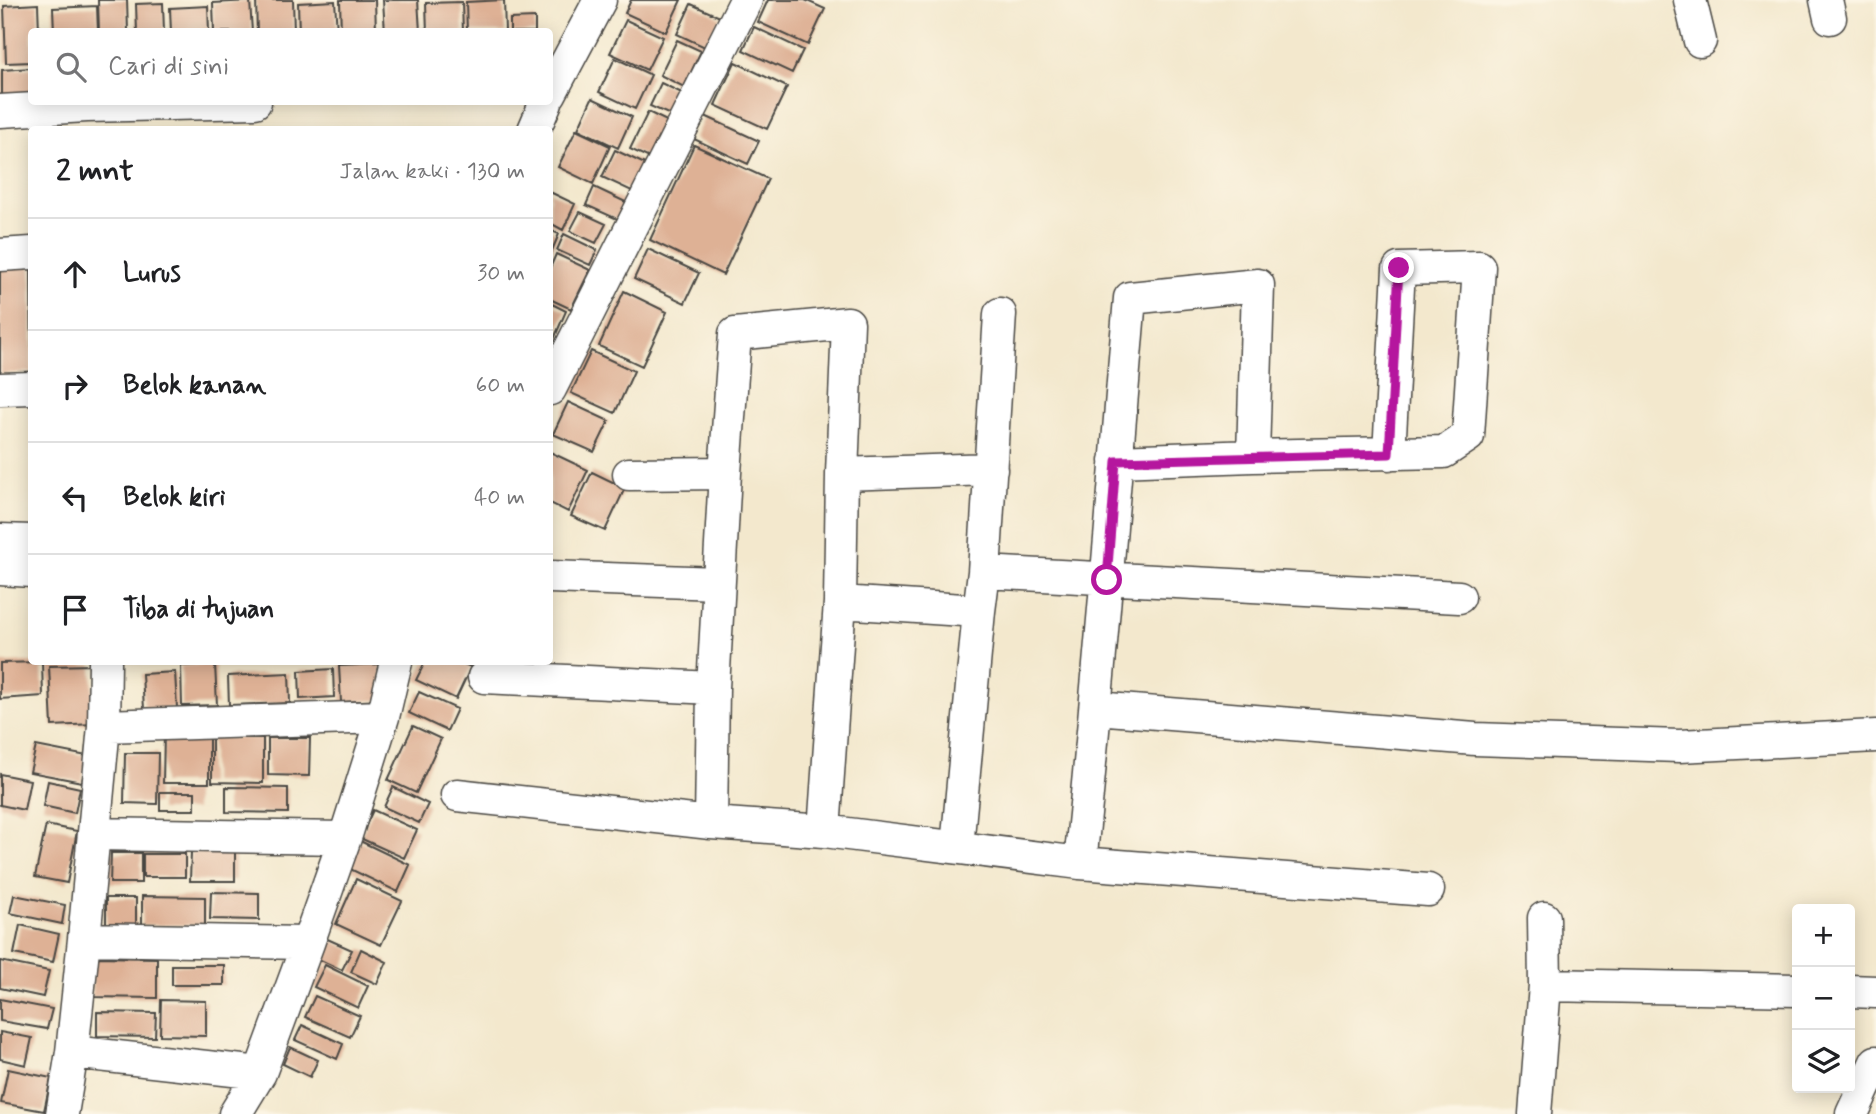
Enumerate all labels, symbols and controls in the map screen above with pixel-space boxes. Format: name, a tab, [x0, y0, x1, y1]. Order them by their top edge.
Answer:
search box	[28, 28, 553, 105]
icon: search	[52, 48, 90, 86]
text: Cari di sini	[108, 50, 229, 84]
text: 2 mnt	[56, 152, 133, 191]
text: Jalan kaki · 130 m	[339, 157, 525, 187]
route end	[1383, 252, 1414, 283]
icon: ahead	[56, 255, 94, 293]
text: Lurus	[123, 257, 181, 291]
text: 30 m	[477, 259, 525, 289]
icon: right	[56, 367, 94, 405]
text: Belok kanan	[123, 369, 266, 403]
text: 60 m	[476, 371, 525, 401]
icon: left	[56, 479, 94, 517]
text: Belok kiri	[123, 481, 225, 515]
text: 40 m	[474, 483, 525, 513]
route start	[1091, 564, 1122, 595]
icon: arrive	[56, 591, 94, 629]
text: Tiba di tujuan	[123, 593, 274, 627]
map controls	[1792, 904, 1855, 1093]
button: +	[1792, 904, 1855, 967]
button: −	[1792, 967, 1855, 1030]
button: layers	[1792, 1030, 1855, 1093]

